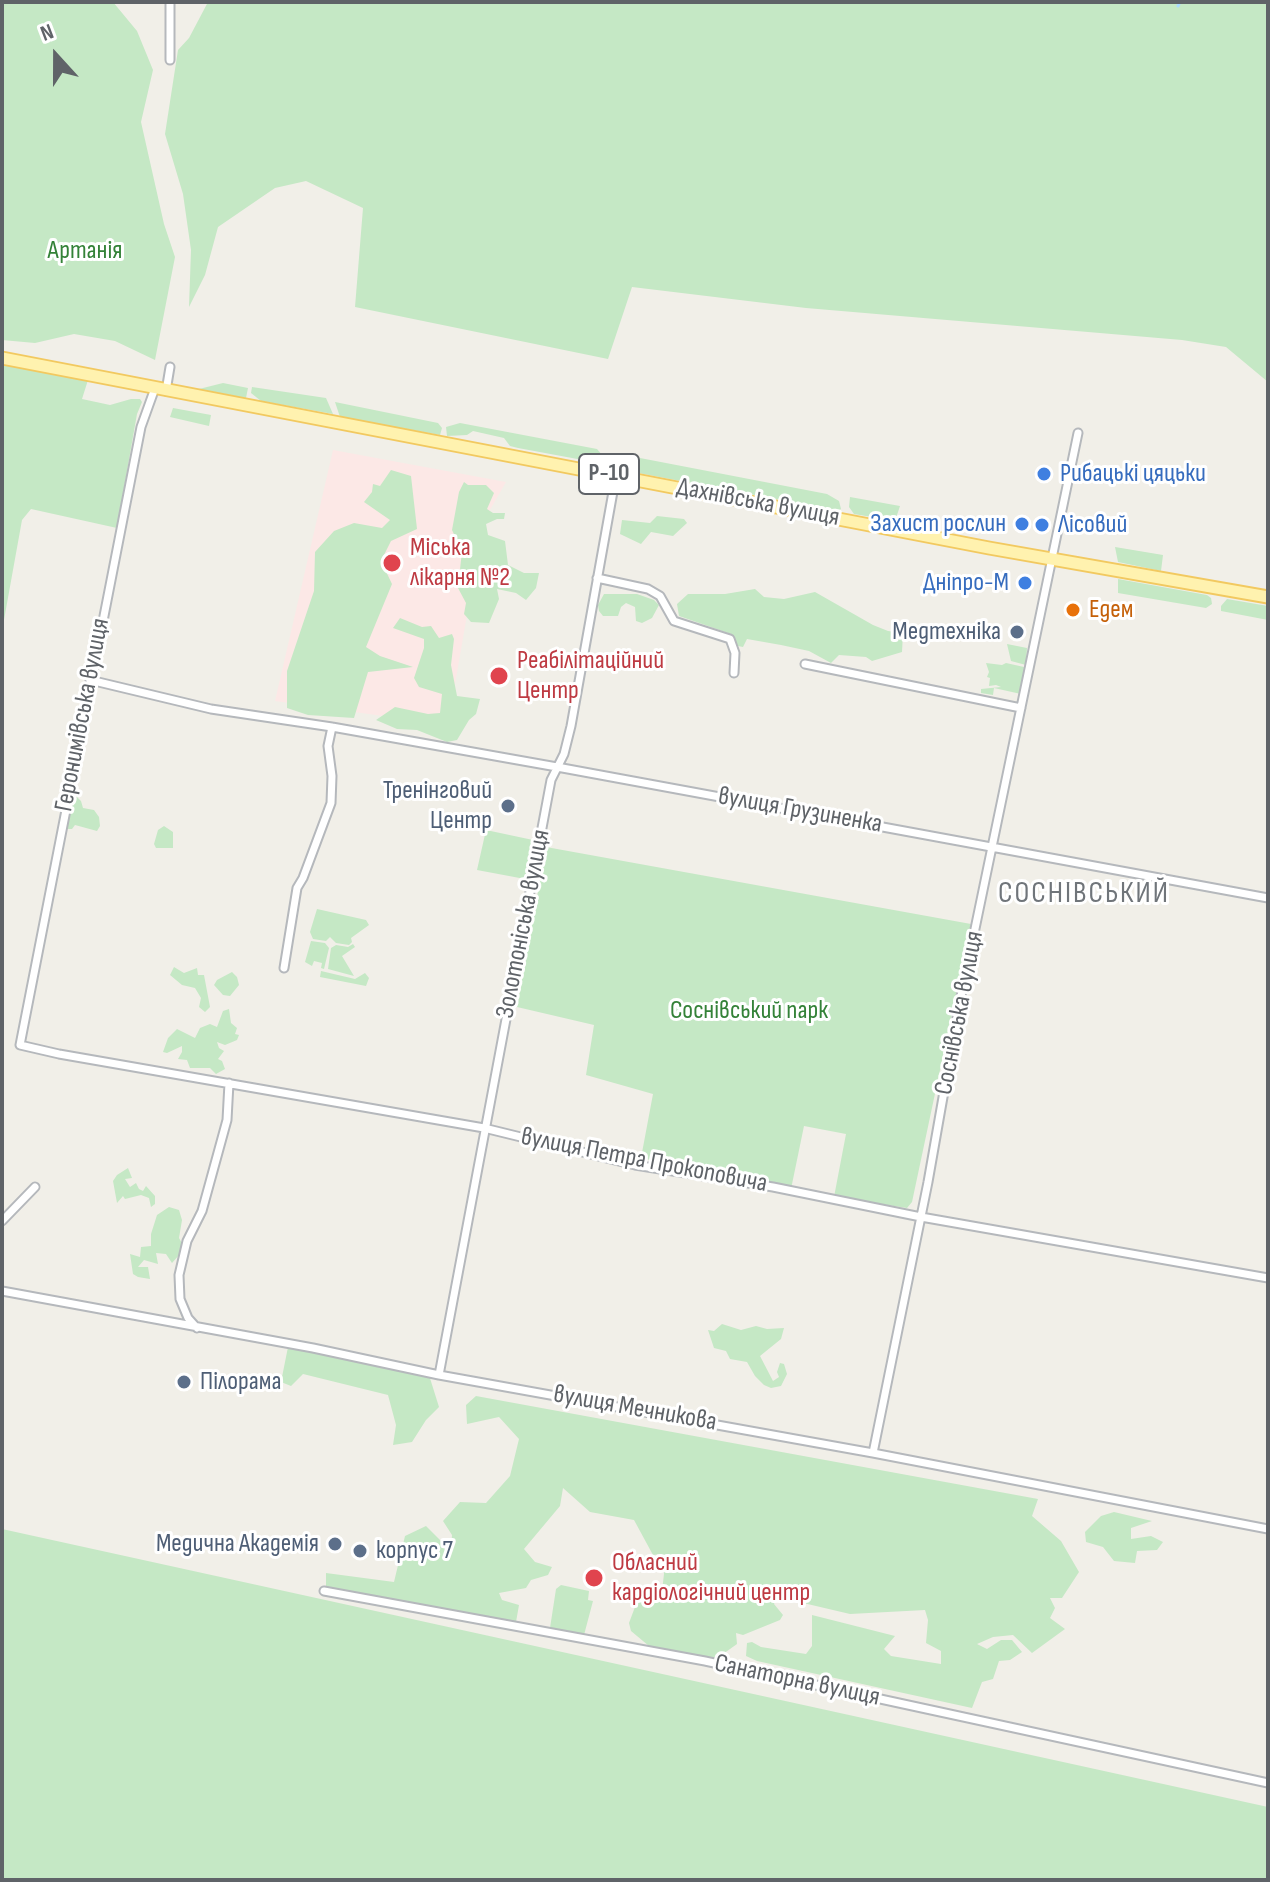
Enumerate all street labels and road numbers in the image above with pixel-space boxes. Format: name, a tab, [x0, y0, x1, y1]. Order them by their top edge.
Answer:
road number: Р-10	[579, 454, 639, 494]
street label: Дахнівська вулиця	[674, 472, 842, 534]
street label: Геронимівська вулиця	[49, 616, 117, 814]
street label: вулиця Грузиненка	[716, 781, 884, 841]
street label: Золотоніська вулиця	[490, 827, 558, 1021]
street label: Соснівська вулиця	[929, 928, 991, 1098]
street label: вулиця Петра Прокоповича	[518, 1122, 770, 1200]
street label: вулиця Мечникова	[551, 1379, 719, 1439]
street label: Санаторна вулиця	[712, 1648, 882, 1714]

